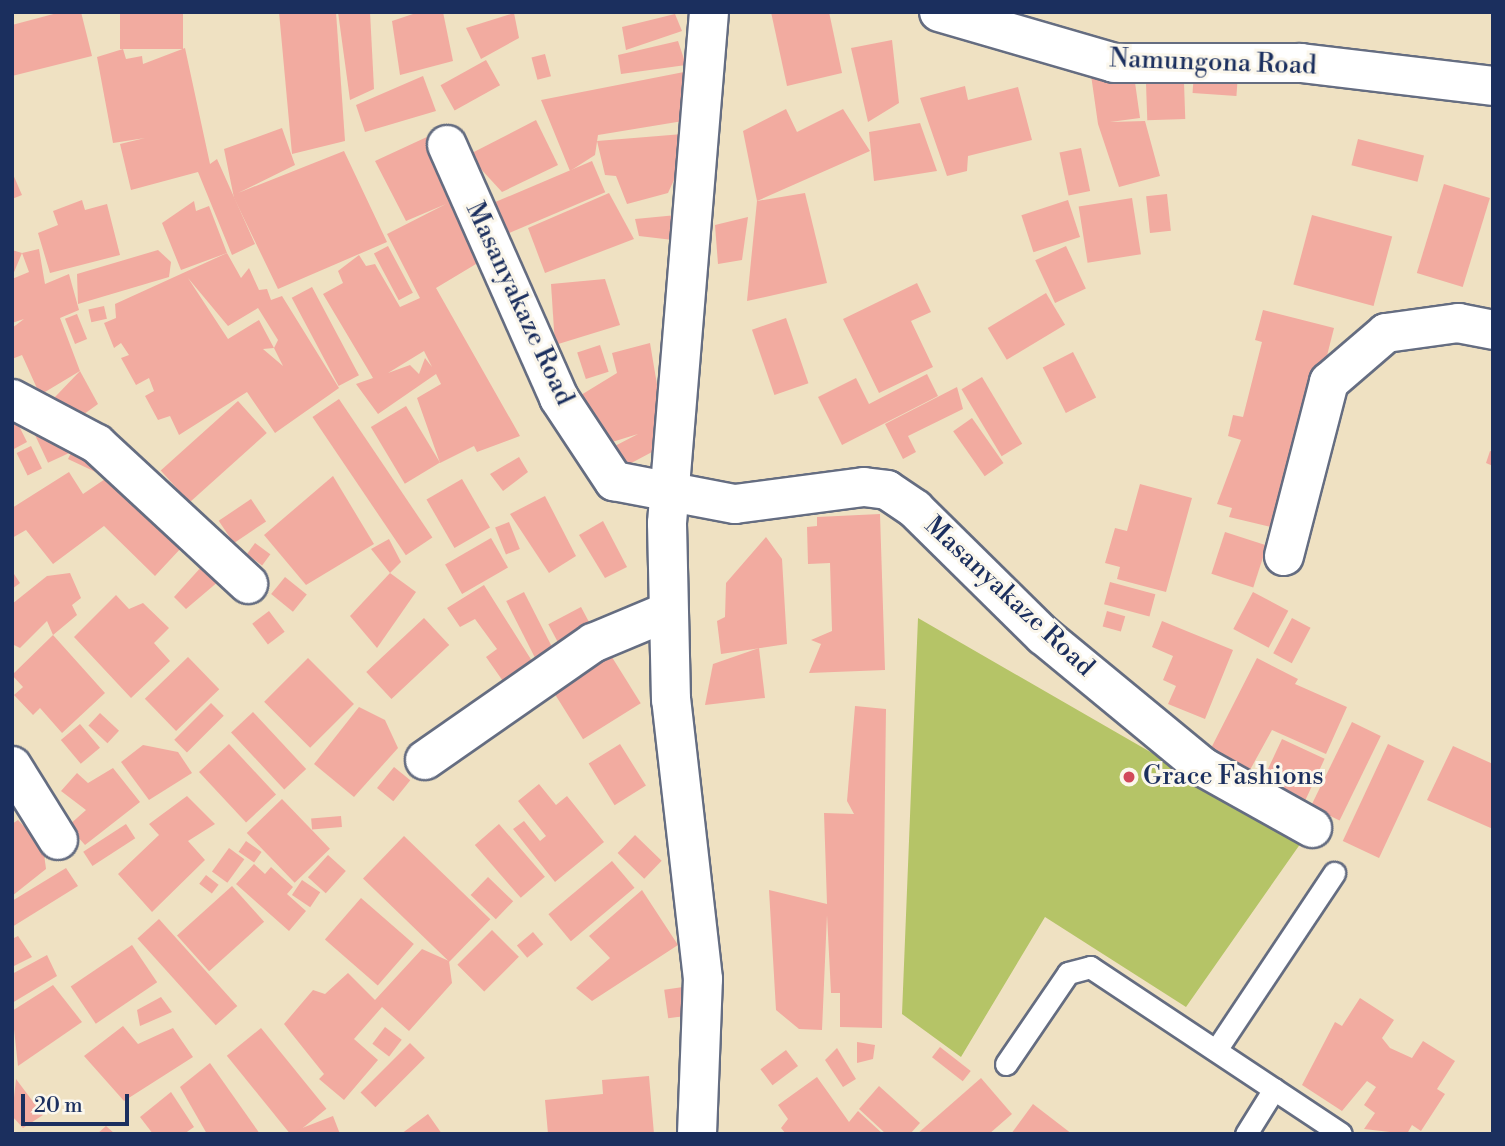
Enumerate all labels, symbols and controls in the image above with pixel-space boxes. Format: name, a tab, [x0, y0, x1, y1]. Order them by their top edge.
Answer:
street label: Namungona Road	[1109, 44, 1317, 82]
street label: Masanyakaze Road	[458, 197, 580, 411]
street label: Masanyakaze Road	[918, 510, 1100, 684]
place label: Grace Fashions	[1143, 761, 1324, 793]
marker: Grace Fashions	[1121, 769, 1137, 785]
scale bar	[24, 1080, 133, 1124]
text: 20 m	[34, 1093, 83, 1119]

